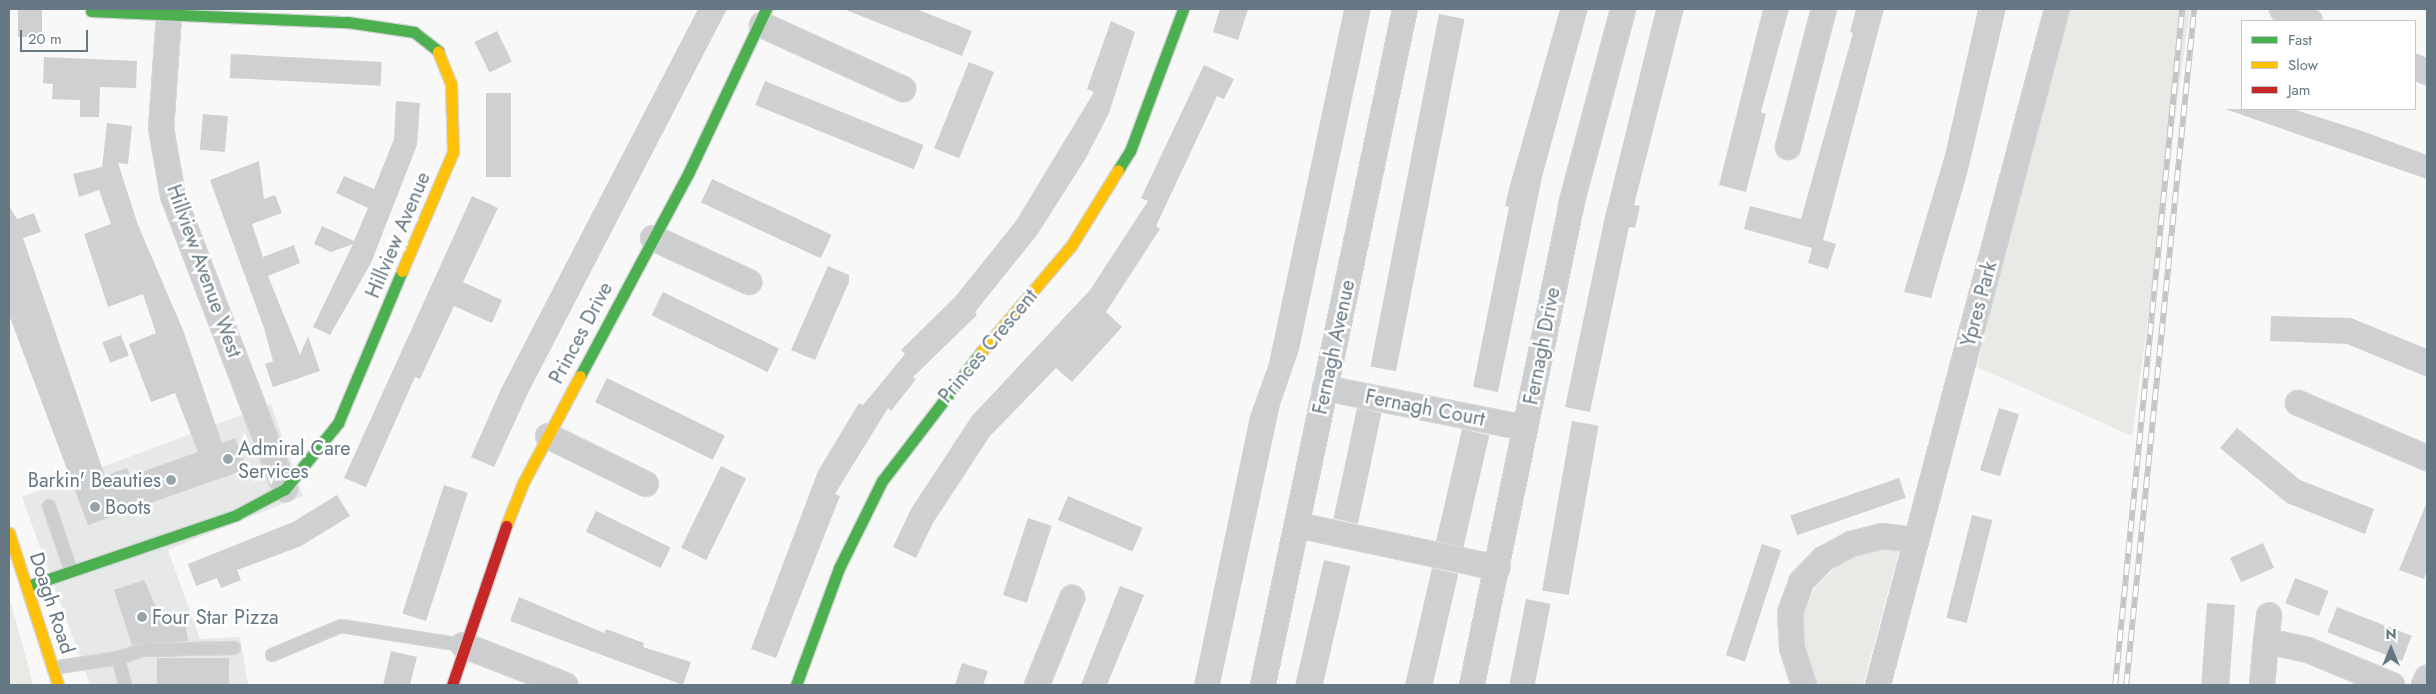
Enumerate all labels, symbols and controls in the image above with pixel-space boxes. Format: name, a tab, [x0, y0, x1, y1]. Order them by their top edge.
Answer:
scale bar	[22, 20, 90, 52]
legend	[2241, 20, 2416, 110]
text: 20 m	[28, 28, 62, 50]
text: Fast	[2288, 29, 2312, 51]
text: Slow	[2288, 54, 2318, 76]
text: Jam	[2288, 79, 2311, 101]
street label: Hillview Avenue	[361, 168, 435, 302]
street label: Hillview Avenue West	[162, 181, 246, 361]
street label: Ypres Park	[1956, 259, 2002, 349]
street label: Princes Drive	[544, 278, 618, 388]
street label: Fernagh Avenue	[1308, 278, 1360, 416]
street label: Princes Crescent	[934, 284, 1042, 408]
street label: Fernagh Drive	[1519, 285, 1565, 407]
street label: Fernagh Court	[1363, 385, 1487, 431]
place label: Admiral Care Services	[238, 436, 351, 483]
marker: Admiral Care Services	[222, 453, 234, 465]
place label: Barkin' Beauties	[28, 468, 161, 492]
marker: Barkin' Beauties	[165, 474, 177, 486]
place label: Boots	[105, 495, 151, 519]
marker: Boots	[89, 501, 101, 513]
street label: Doagh Road	[24, 549, 80, 657]
place label: Four Star Pizza	[152, 605, 279, 629]
marker: Four Star Pizza	[136, 611, 148, 623]
north arrow	[2366, 624, 2416, 674]
text: N	[2385, 624, 2397, 644]

